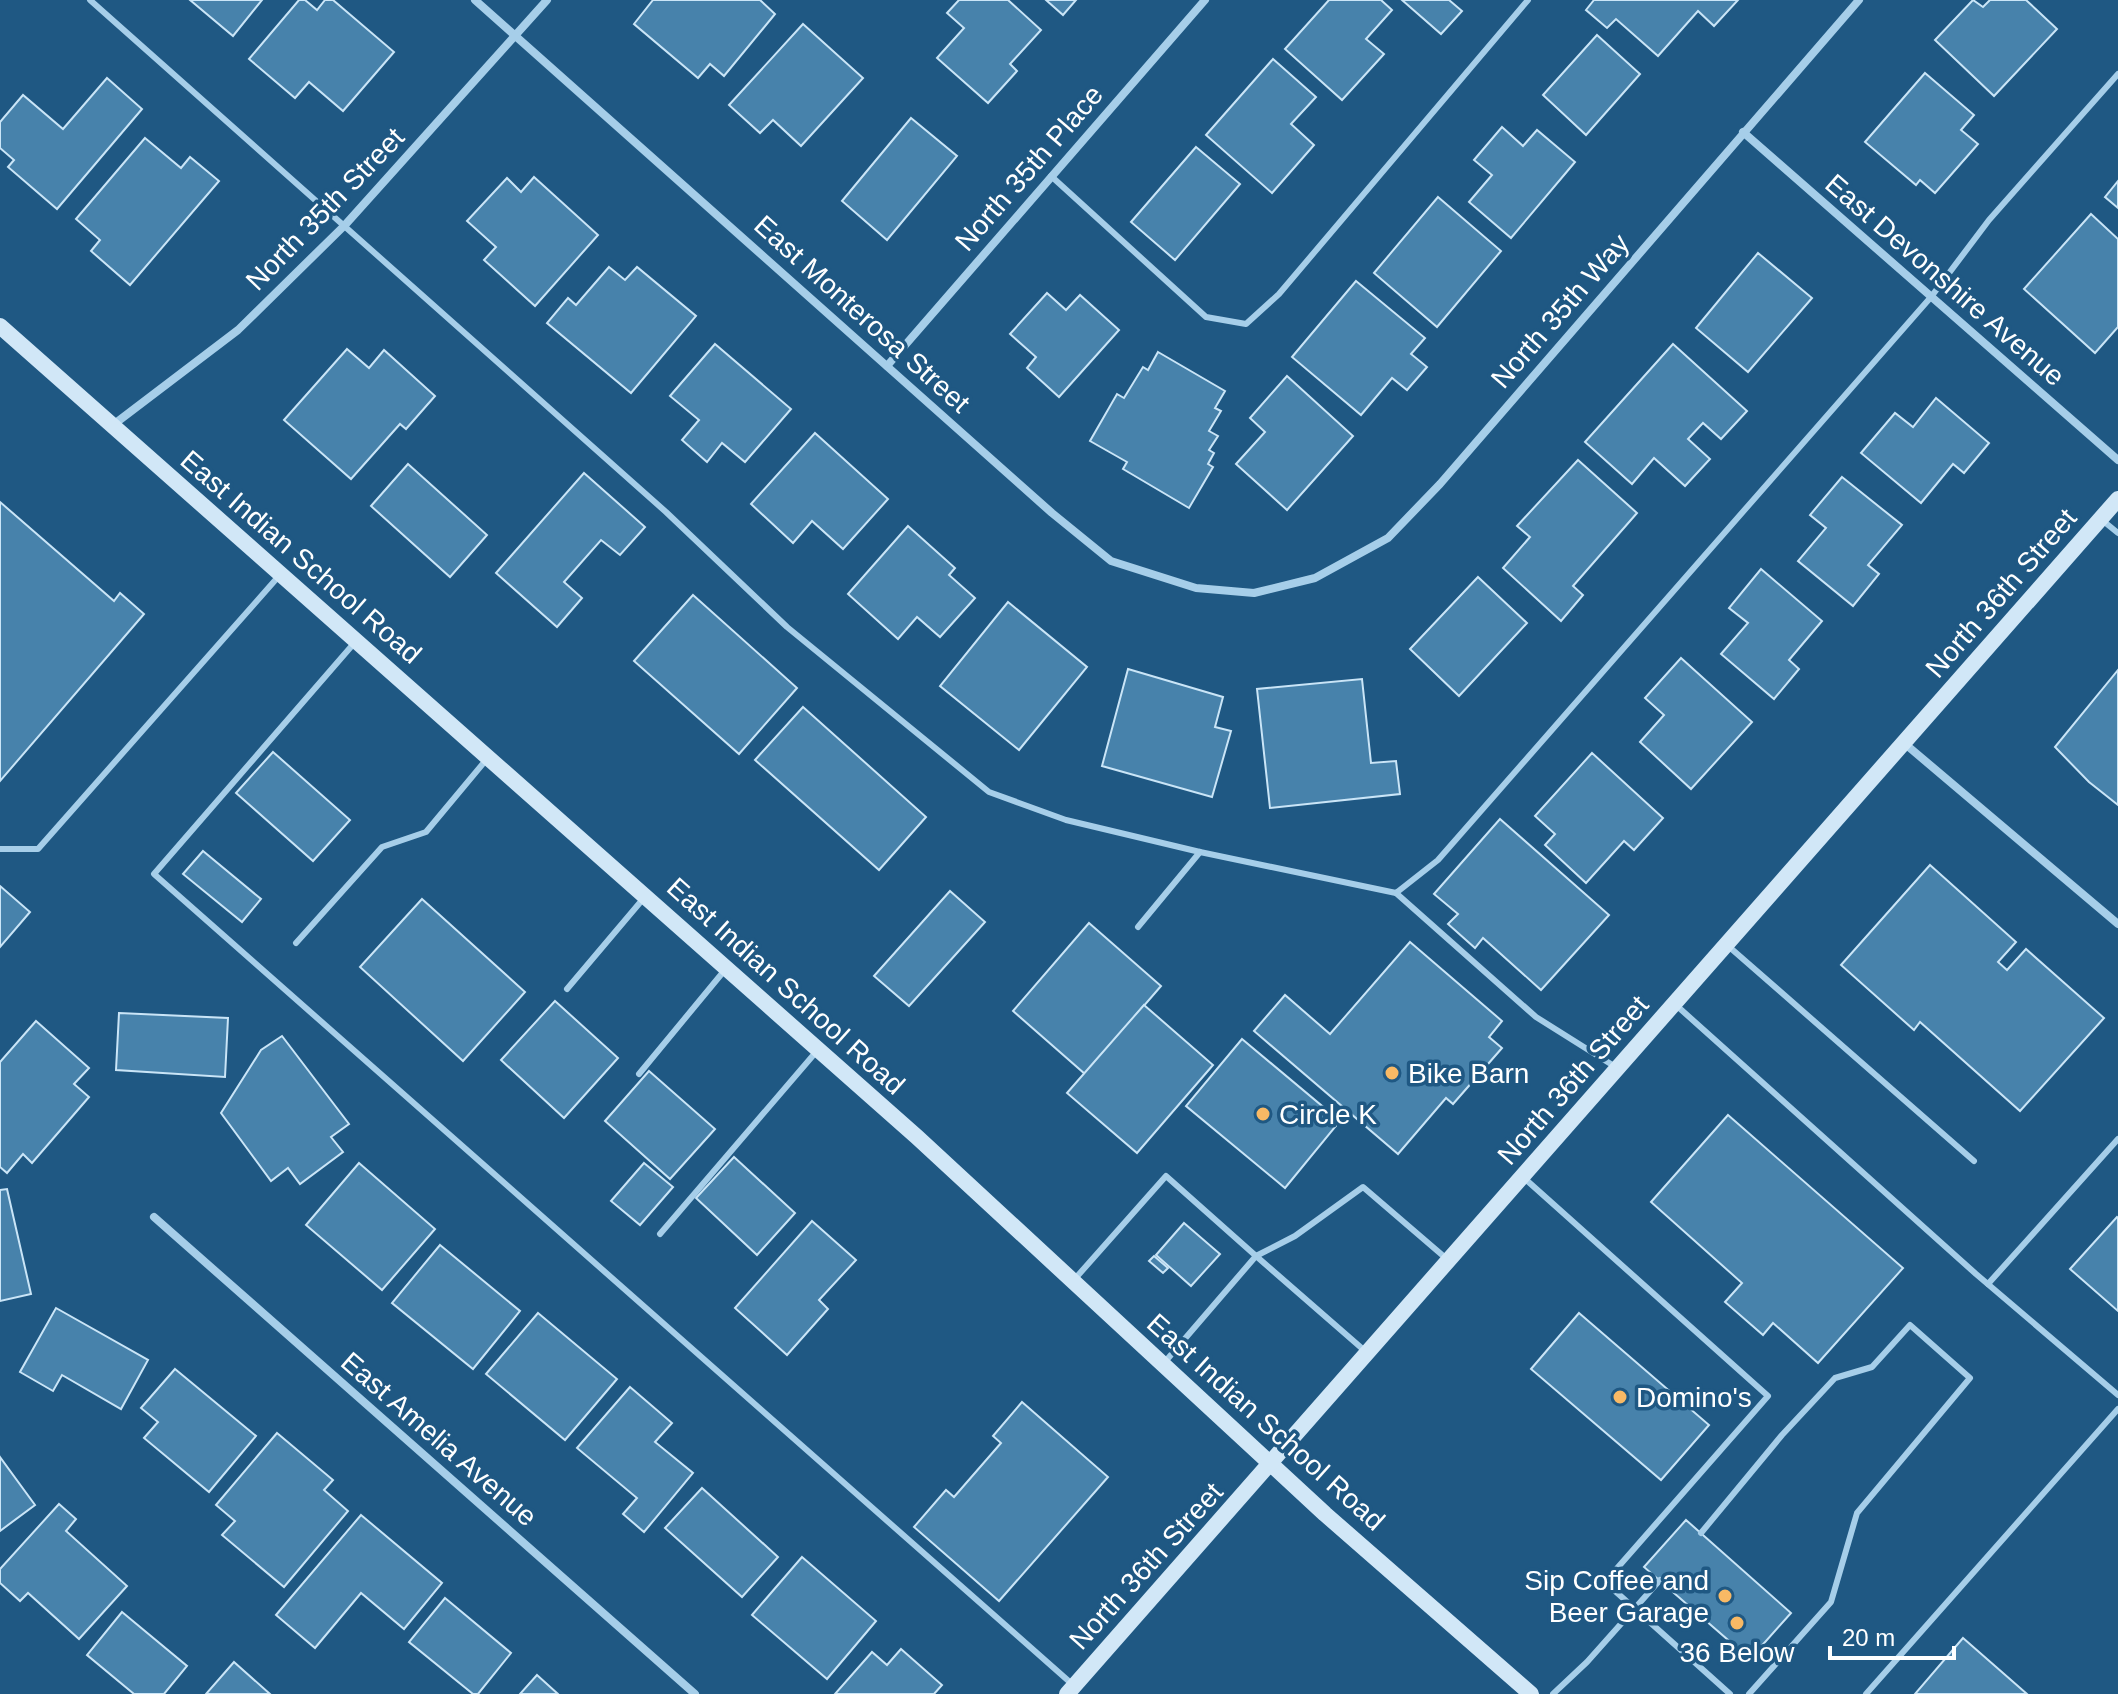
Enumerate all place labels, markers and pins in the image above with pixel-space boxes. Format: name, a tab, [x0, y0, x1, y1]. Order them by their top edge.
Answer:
place label: Bike Barn	[1408, 1058, 1529, 1089]
marker: Bike Barn	[1383, 1064, 1401, 1082]
place label: Circle K	[1279, 1099, 1377, 1130]
marker: Circle K	[1254, 1105, 1272, 1123]
place label: Domino's	[1636, 1382, 1752, 1413]
marker: Domino's	[1611, 1388, 1629, 1406]
place label: Sip Coffee and Beer Garage	[1524, 1565, 1709, 1628]
marker: Sip Coffee and Beer Garage	[1716, 1587, 1734, 1605]
marker: 36 Below	[1728, 1614, 1746, 1632]
place label: 36 Below	[1679, 1637, 1795, 1668]

